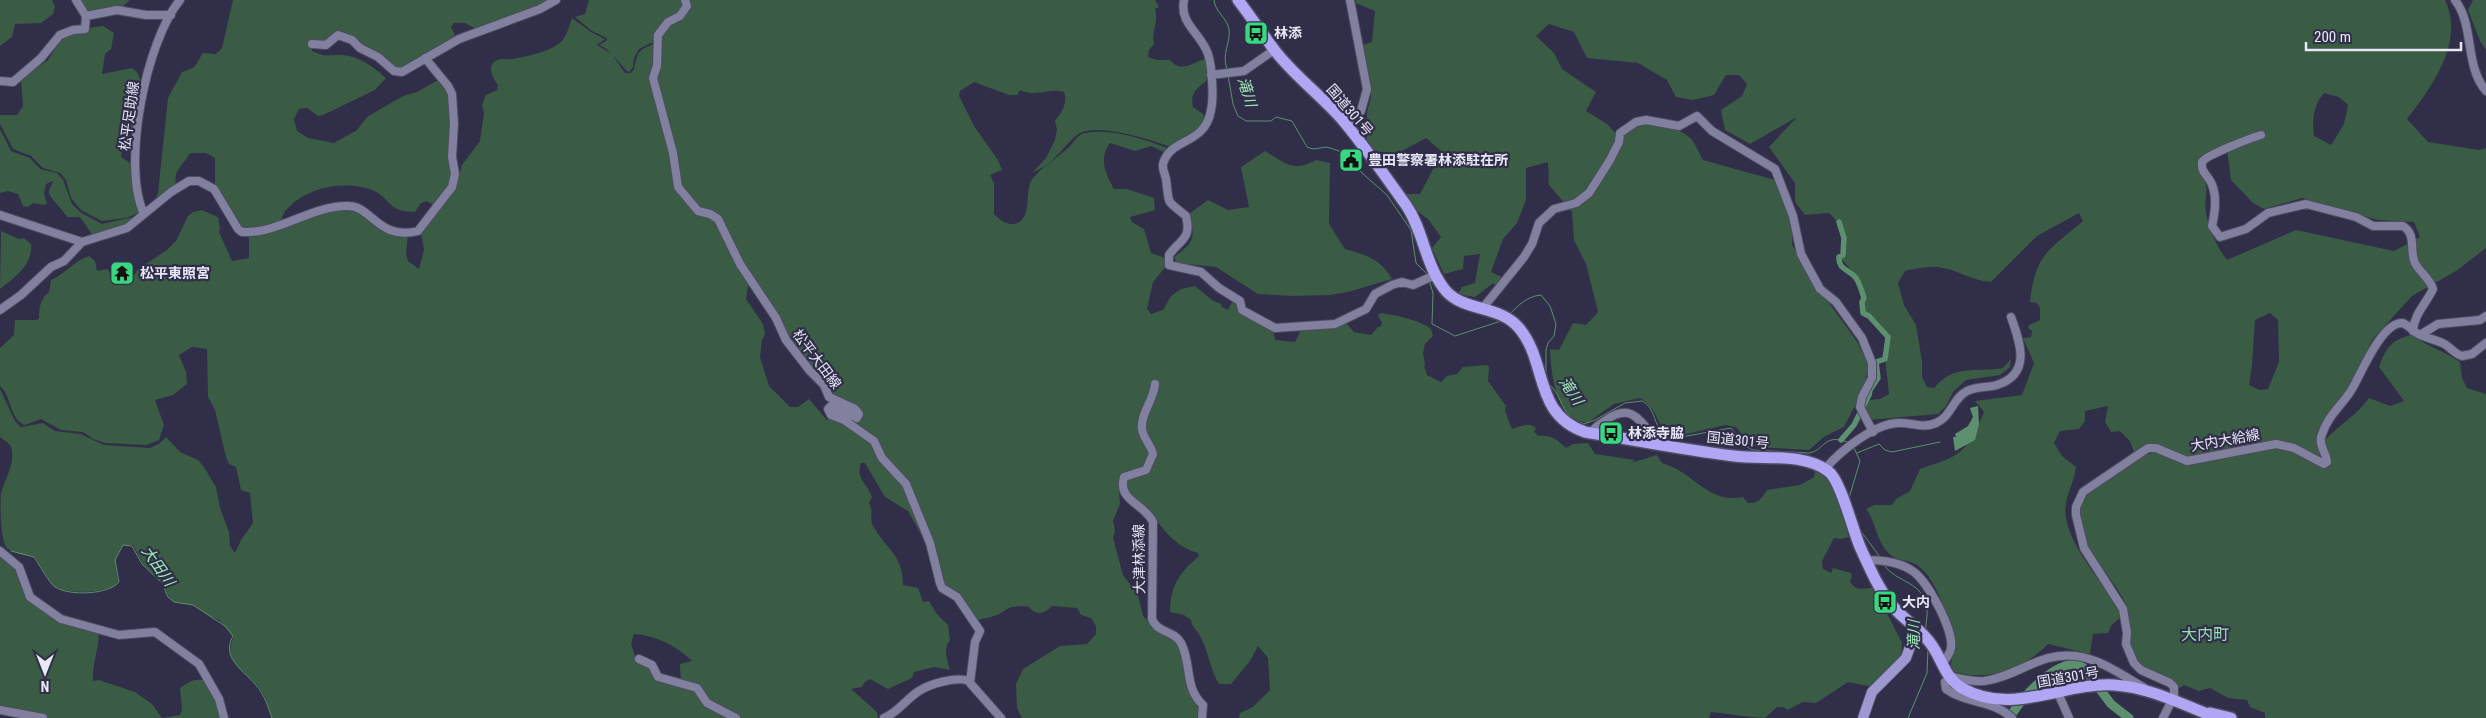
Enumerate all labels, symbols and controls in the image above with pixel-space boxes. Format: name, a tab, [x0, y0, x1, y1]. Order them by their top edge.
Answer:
bus stop icon: 林添	[1243, 20, 1269, 46]
scale bar	[2306, 20, 2461, 52]
place label: 林添	[1274, 25, 1302, 41]
text: 200 m	[2314, 28, 2351, 46]
water label: 滝川	[1234, 75, 1261, 111]
street label: 松平足助線	[116, 80, 142, 152]
street label: 国道301号	[1323, 81, 1377, 139]
public building icon: 豊田警察署林添駐在所	[1338, 147, 1364, 173]
place label: 豊田警察署林添駐在所	[1368, 152, 1508, 168]
temple icon: 松平東照宮	[109, 260, 135, 286]
place label: 松平東照宮	[140, 265, 210, 281]
street label: 松平大田線	[790, 326, 844, 392]
water label: 滝川	[1555, 374, 1588, 410]
bus stop icon: 林添寺脇	[1598, 420, 1624, 446]
place label: 林添寺脇	[1628, 425, 1684, 441]
street label: 大内大給線	[2189, 426, 2261, 454]
street label: 国道301号	[1706, 429, 1770, 451]
street label: 大津林添線	[1130, 524, 1148, 594]
water label: 大田川	[138, 542, 179, 591]
bus stop icon: 大内	[1872, 589, 1898, 615]
place label: 大内	[1902, 594, 1930, 610]
water label: 滝川	[1905, 618, 1923, 650]
district label: 大内町	[2181, 625, 2229, 644]
north arrow	[20, 648, 70, 698]
street label: 国道301号	[2036, 664, 2100, 690]
text: N	[41, 678, 49, 694]

